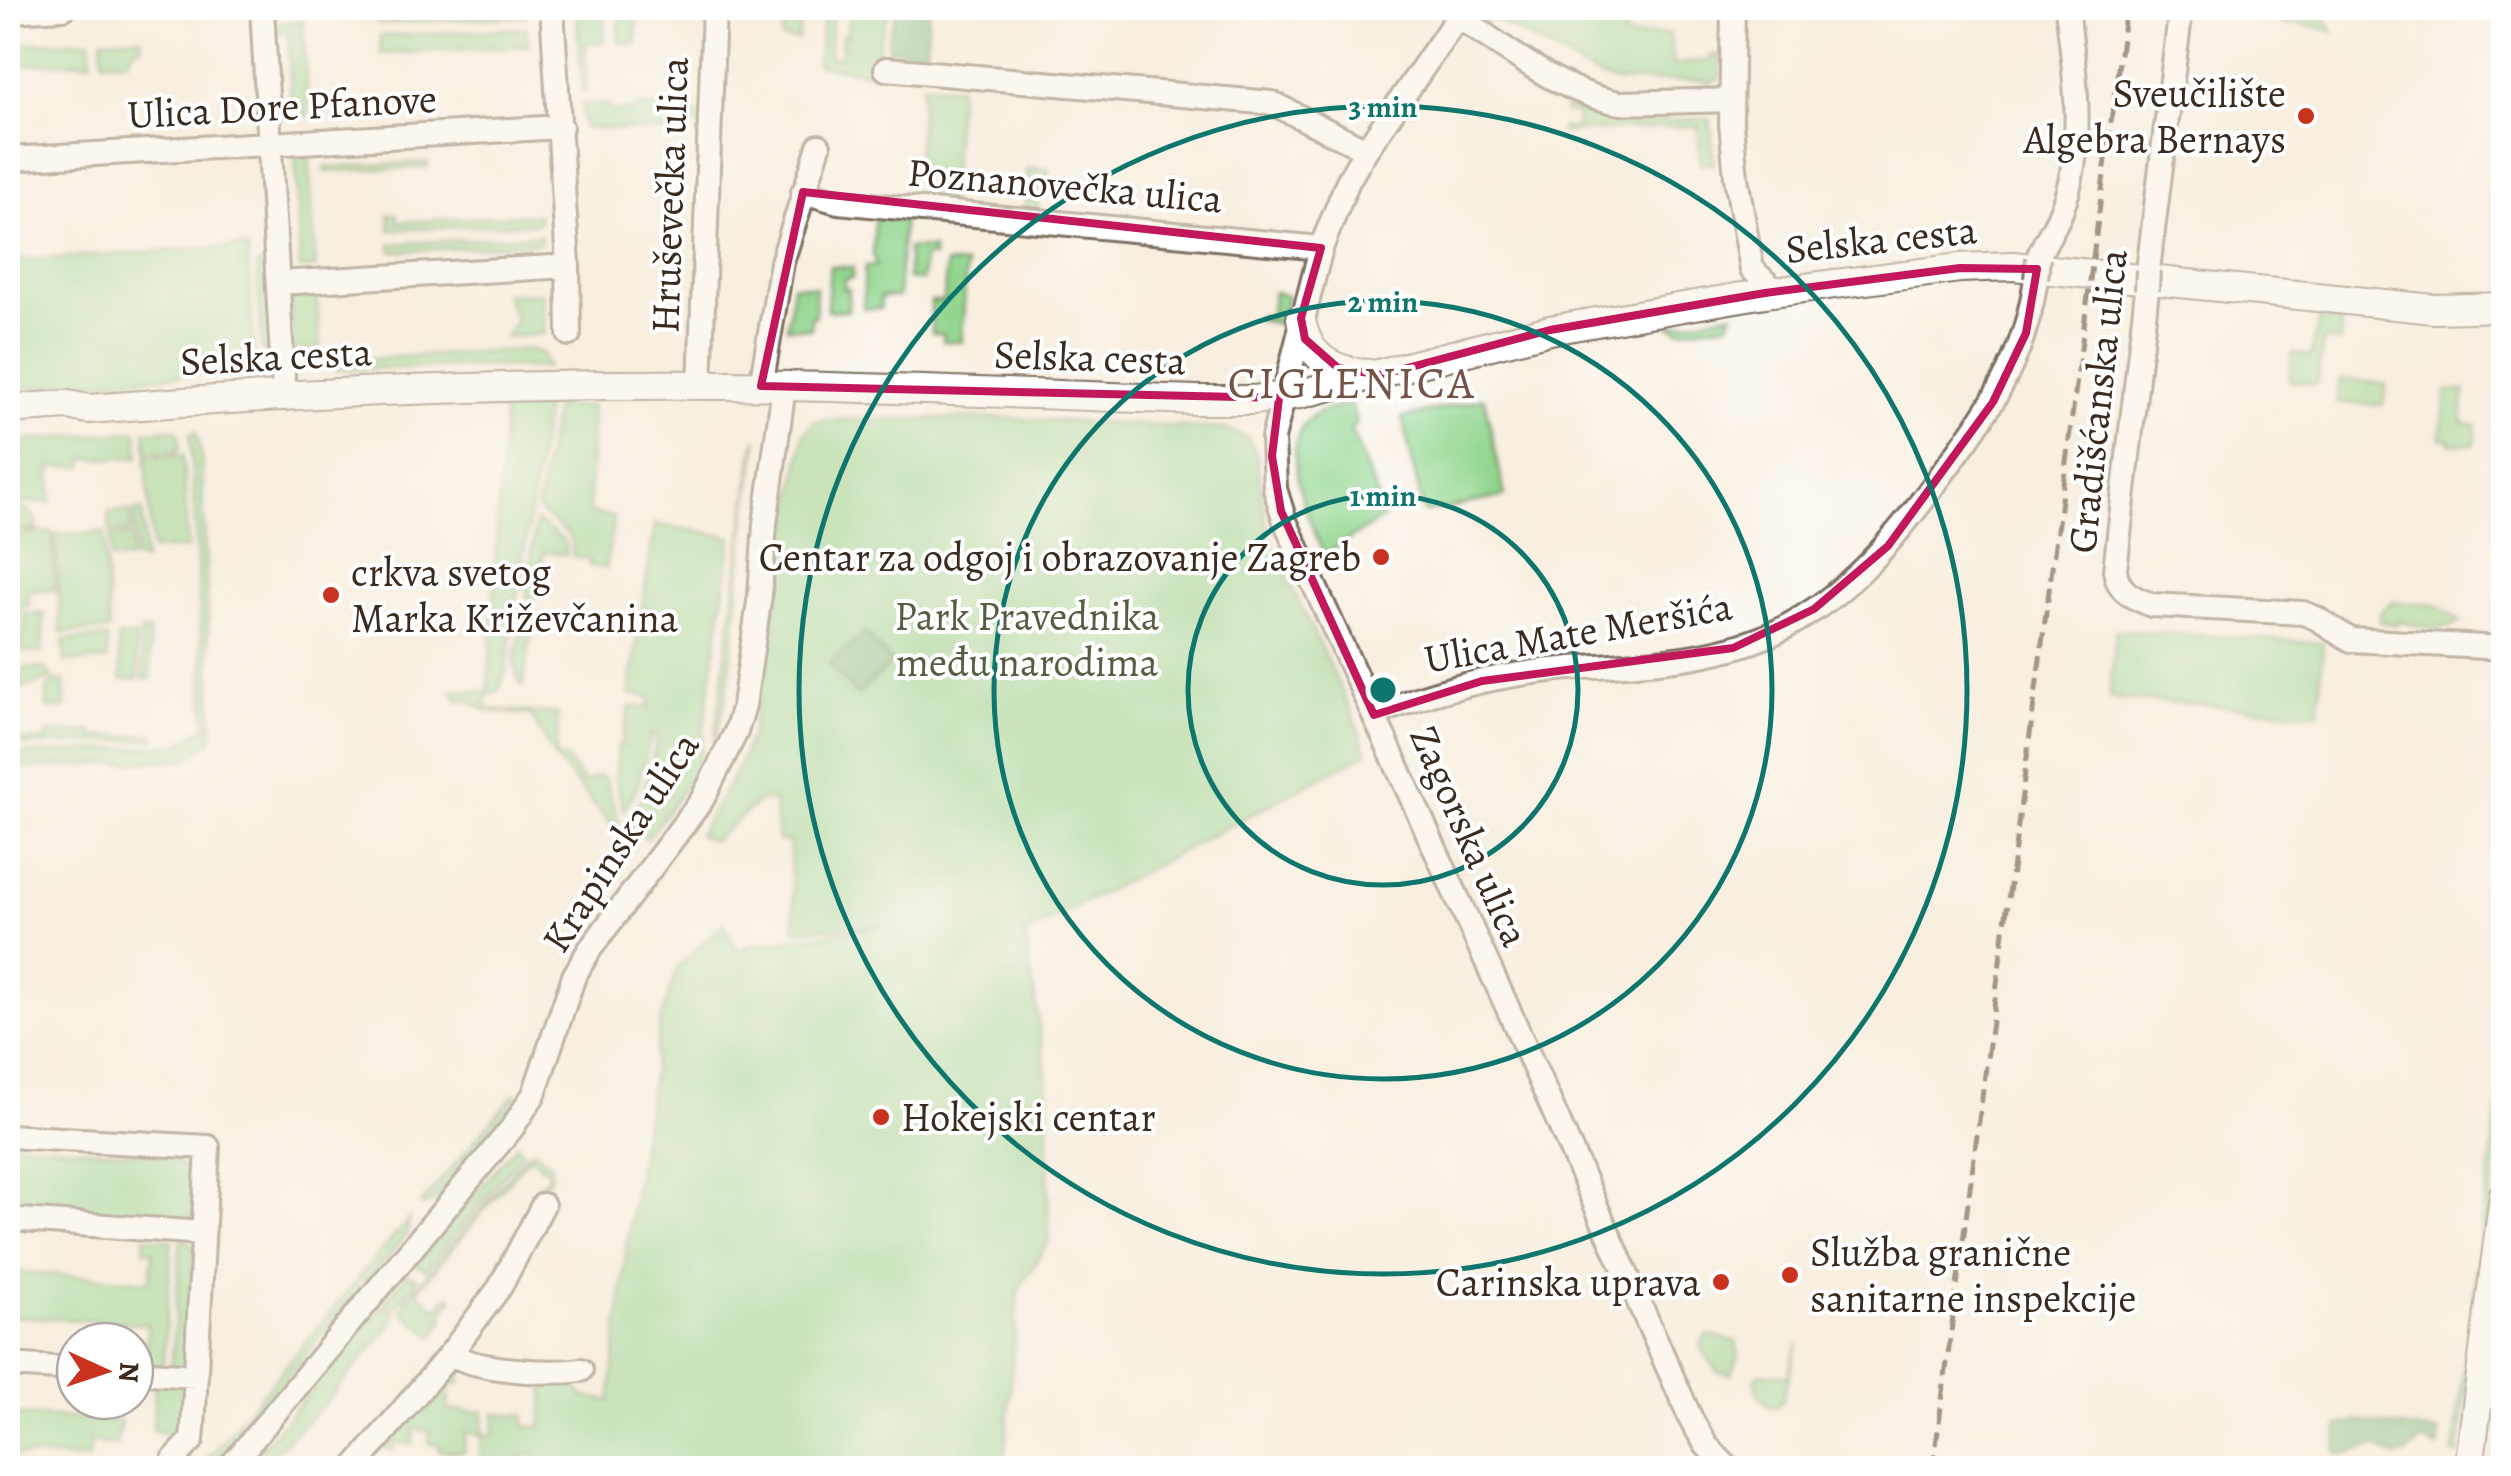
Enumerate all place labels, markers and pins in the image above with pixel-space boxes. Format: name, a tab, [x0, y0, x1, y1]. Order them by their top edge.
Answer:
place label: Sveučilište Algebra Bernays	[2022, 66, 2286, 167]
marker: Sveučilište Algebra Bernays	[2295, 105, 2317, 127]
place label: Centar za odgoj i obrazovanje Zagreb	[759, 530, 1361, 585]
place label: crkva svetog Marka Križevčanina	[351, 545, 679, 646]
marker: Centar za odgoj i obrazovanje Zagreb	[1370, 546, 1392, 568]
marker: crkva svetog Marka Križevčanina	[320, 584, 342, 606]
centre of rings	[1365, 672, 1401, 708]
place label: Hokejski centar	[901, 1090, 1156, 1145]
marker: Hokejski centar	[870, 1106, 892, 1128]
place label: Služba granične sanitarne inspekcije	[1810, 1225, 2136, 1326]
place label: Carinska uprava	[1436, 1255, 1701, 1310]
marker: Služba granične sanitarne inspekcije	[1779, 1264, 1801, 1286]
marker: Carinska uprava	[1710, 1271, 1732, 1293]

